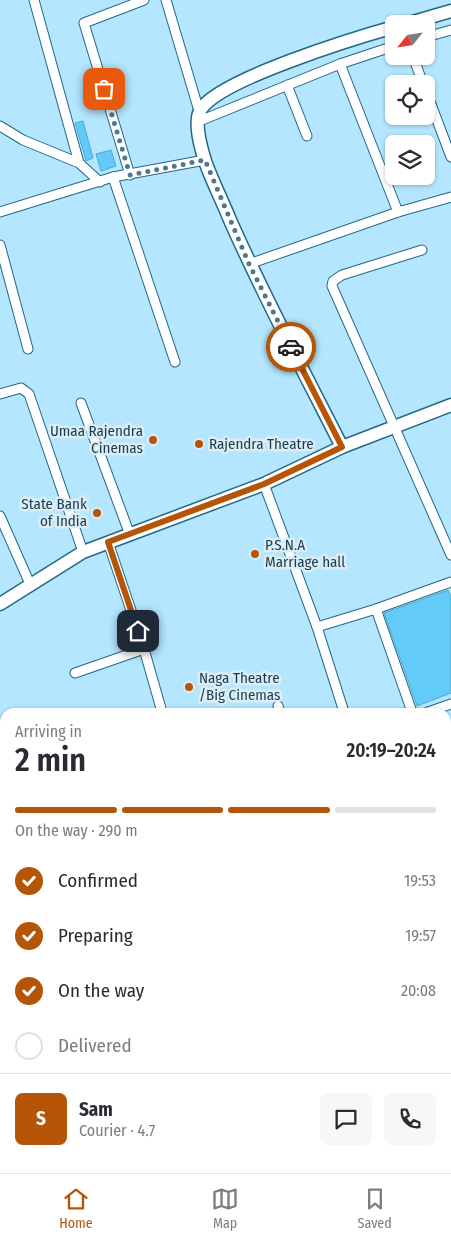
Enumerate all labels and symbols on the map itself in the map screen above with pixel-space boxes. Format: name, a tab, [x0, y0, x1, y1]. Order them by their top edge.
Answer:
north arrow	[385, 15, 435, 65]
pin	[83, 68, 125, 110]
courier	[266, 322, 316, 372]
place label: Umaa Rajendra Cinemas	[50, 422, 143, 457]
marker: Umaa Rajendra Cinemas	[147, 434, 159, 446]
place label: Rajendra Theatre	[209, 435, 314, 453]
marker: Rajendra Theatre	[193, 438, 205, 450]
place label: State Bank of India	[21, 495, 87, 530]
marker: State Bank of India	[91, 507, 103, 519]
place label: P.S.N.A Marriage hall	[265, 536, 345, 571]
marker: P.S.N.A Marriage hall	[249, 548, 261, 560]
pin	[117, 610, 159, 652]
place label: Naga Theatre /Big Cinemas	[199, 669, 280, 704]
marker: Naga Theatre /Big Cinemas	[183, 681, 195, 693]

